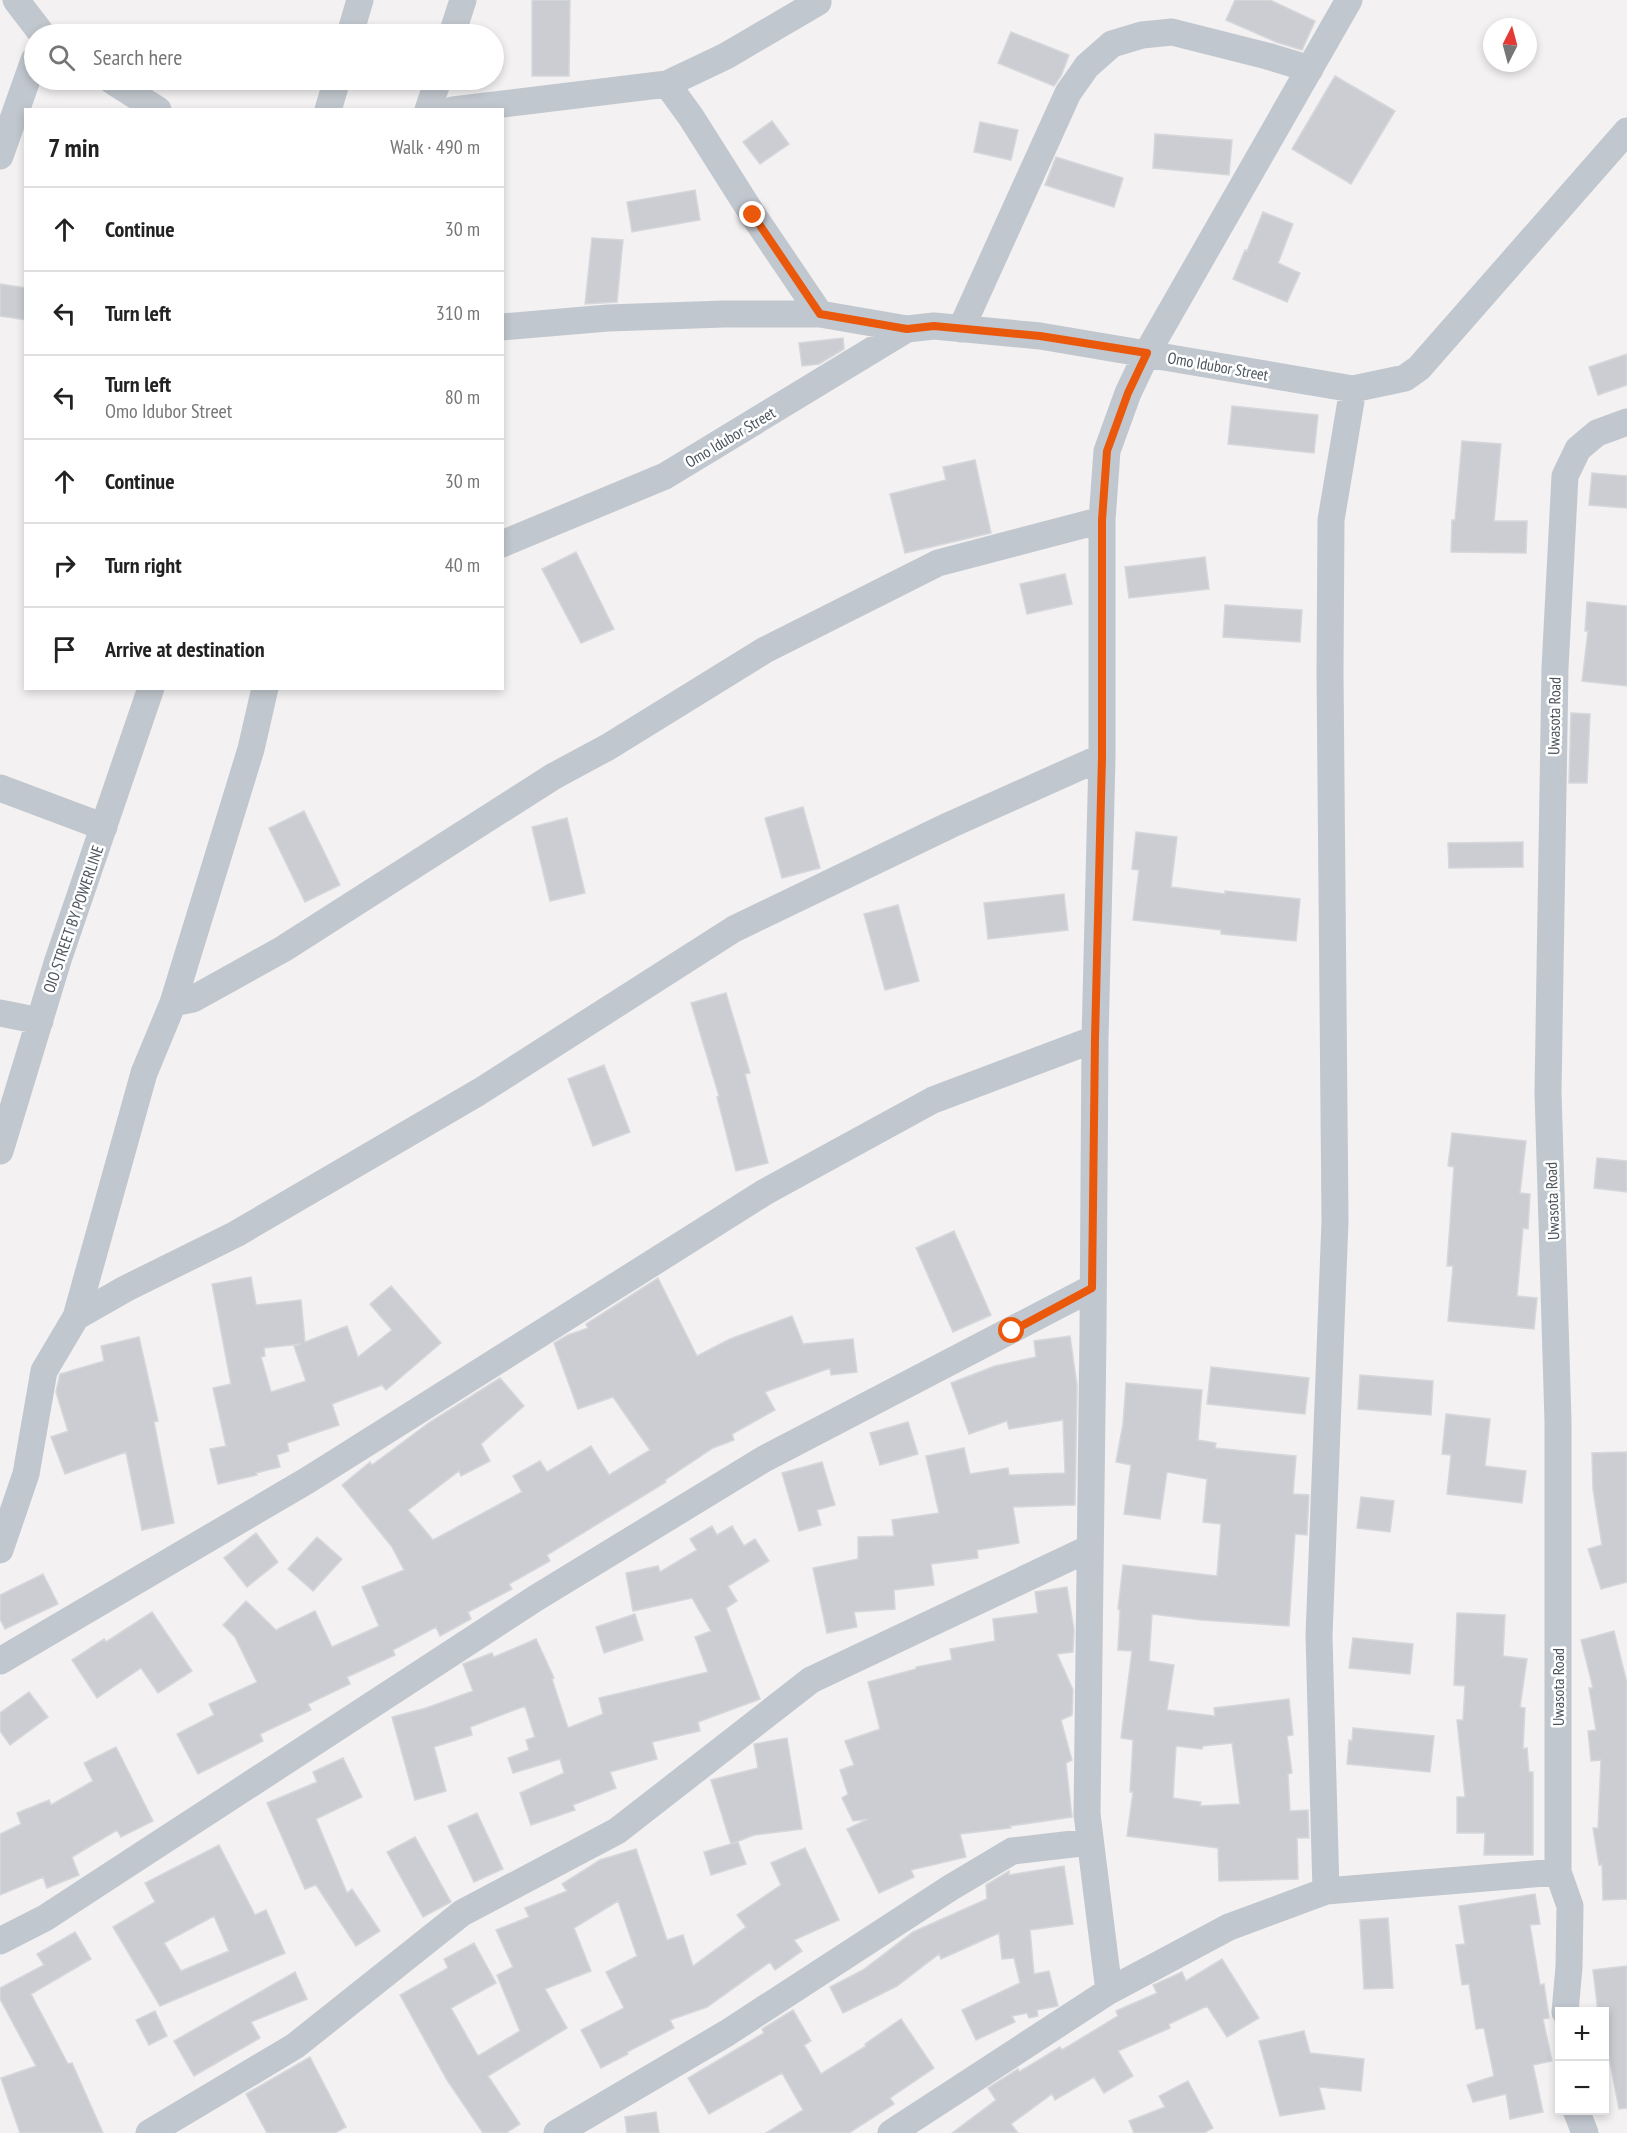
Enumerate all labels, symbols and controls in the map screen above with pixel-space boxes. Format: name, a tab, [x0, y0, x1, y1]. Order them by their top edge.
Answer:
north arrow	[1483, 18, 1537, 72]
search box	[24, 24, 504, 90]
icon: search	[45, 41, 78, 74]
text: Search here	[93, 43, 182, 71]
text: 7 min	[48, 131, 99, 164]
text: Walk · 490 m	[390, 134, 480, 160]
route end	[739, 201, 765, 227]
icon: ahead	[48, 213, 81, 246]
text: Continue	[105, 215, 175, 243]
text: 30 m	[445, 216, 480, 242]
icon: left	[48, 297, 81, 330]
text: Turn left	[105, 299, 171, 327]
text: 310 m	[436, 300, 480, 326]
street label: Omo Idubor Street	[1166, 347, 1270, 385]
text: Turn left	[105, 370, 171, 398]
icon: left	[48, 381, 81, 414]
text: 80 m	[445, 384, 480, 410]
text: Omo Idubor Street	[105, 398, 232, 424]
street label: Omo Idubor Street	[681, 402, 779, 472]
icon: ahead	[48, 465, 81, 498]
text: Continue	[105, 467, 175, 495]
text: 30 m	[445, 468, 480, 494]
icon: right	[48, 549, 81, 582]
text: Turn right	[105, 551, 182, 579]
text: 40 m	[445, 552, 480, 578]
icon: arrive	[48, 633, 81, 666]
text: Arrive at destination	[105, 635, 265, 663]
street label: Uwasota Road	[1543, 677, 1565, 755]
street label: OJO STREET BY POWERLINE	[38, 842, 108, 995]
street label: Uwasota Road	[1541, 1162, 1563, 1240]
route start	[998, 1317, 1024, 1343]
street label: Uwasota Road	[1548, 1648, 1568, 1726]
map controls	[1555, 2007, 1609, 2115]
button: +	[1555, 2007, 1609, 2061]
button: −	[1555, 2061, 1609, 2115]

